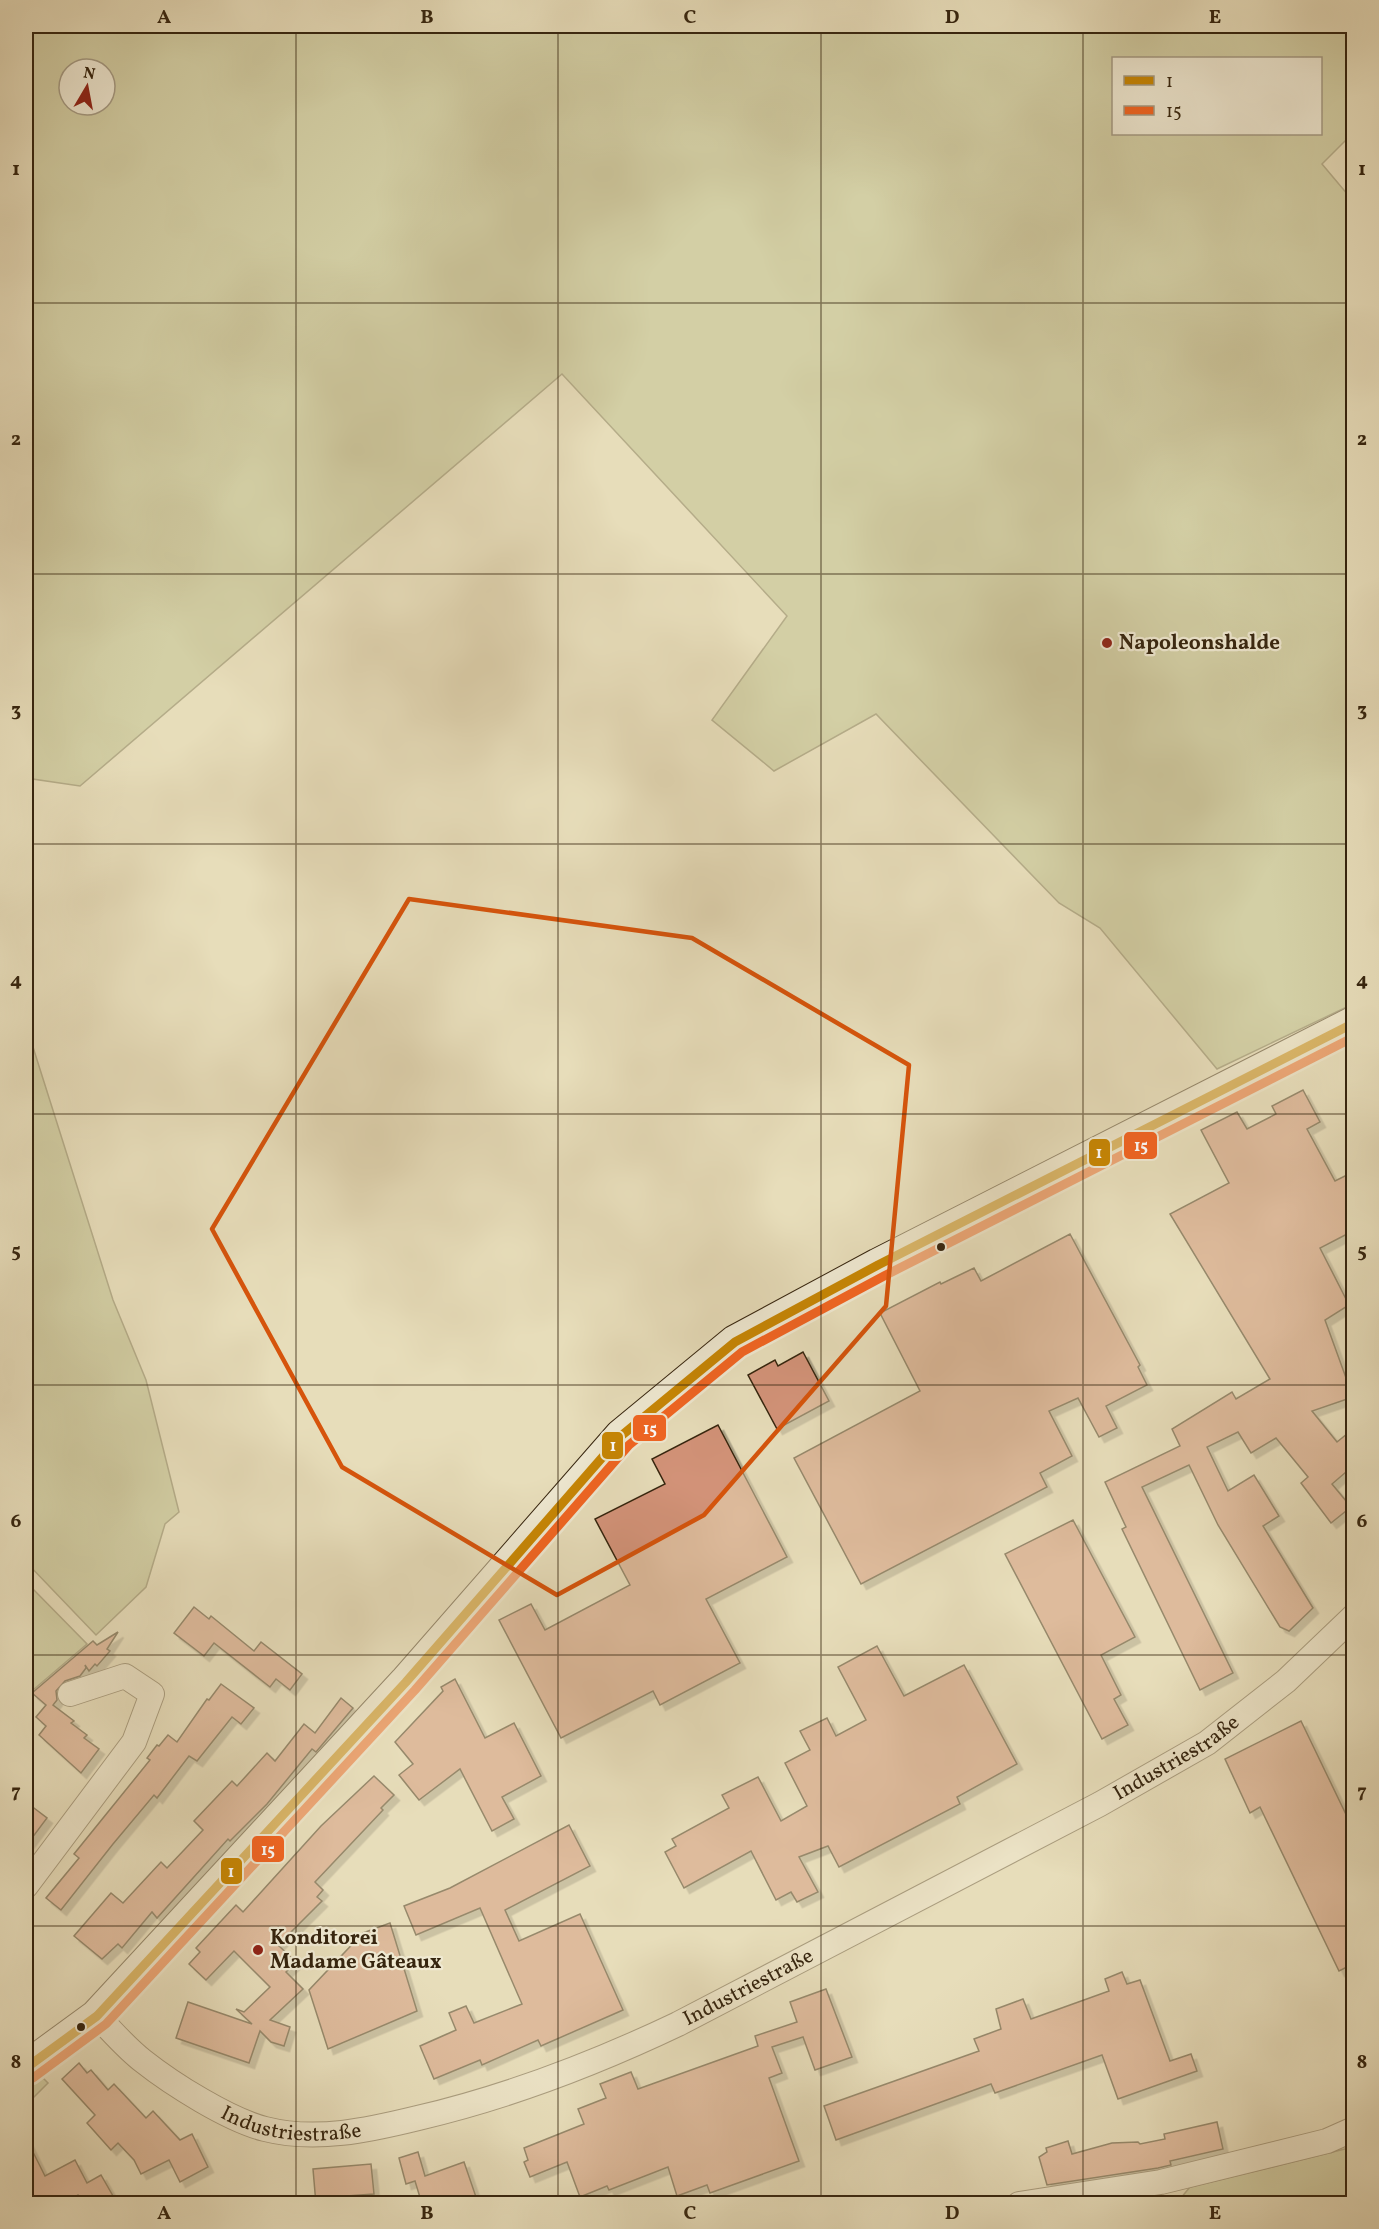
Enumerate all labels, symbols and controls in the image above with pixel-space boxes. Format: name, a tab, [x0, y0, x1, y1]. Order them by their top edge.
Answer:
text: A	[157, 4, 171, 32]
text: B	[420, 4, 434, 32]
text: C	[684, 4, 697, 32]
text: D	[945, 4, 959, 32]
text: E	[1209, 4, 1221, 32]
north arrow	[57, 57, 117, 117]
legend	[1112, 57, 1322, 135]
text: N	[82, 62, 97, 86]
text: 1	[1166, 70, 1173, 95]
text: 15	[1166, 100, 1182, 125]
text: 1	[12, 156, 20, 184]
text: 1	[1358, 156, 1366, 184]
text: 2	[11, 426, 21, 454]
text: 2	[1357, 426, 1367, 454]
place label: Napoleonshalde	[1119, 629, 1280, 658]
marker: Napoleonshalde	[1100, 636, 1114, 650]
text: 3	[11, 697, 21, 725]
text: 3	[1357, 697, 1367, 725]
text: 4	[10, 967, 22, 995]
text: 4	[1356, 967, 1368, 995]
line badge: 15	[1123, 1131, 1158, 1160]
text: 15	[1134, 1136, 1148, 1158]
line badge: 1	[1088, 1138, 1111, 1167]
text: 1	[1096, 1143, 1102, 1165]
text: 5	[11, 1238, 21, 1266]
text: 5	[1357, 1238, 1367, 1266]
unlabelled marker	[935, 1241, 947, 1253]
line badge: 15	[632, 1414, 667, 1442]
text: 15	[643, 1419, 657, 1441]
line badge: 1	[601, 1431, 624, 1460]
text: 1	[610, 1436, 616, 1458]
text: 6	[11, 1508, 22, 1536]
text: 6	[1357, 1508, 1368, 1536]
street label: Industriestraße	[1108, 1708, 1246, 1808]
text: 7	[11, 1778, 21, 1806]
text: 7	[1357, 1778, 1367, 1806]
line badge: 15	[251, 1835, 285, 1863]
text: 15	[261, 1840, 275, 1862]
line badge: 1	[220, 1857, 243, 1885]
text: 1	[228, 1862, 234, 1884]
place label: Konditorei Madame Gâteaux	[270, 1924, 442, 1977]
street label: Industriestraße	[678, 1941, 819, 2033]
marker: Konditorei Madame Gâteaux	[251, 1943, 265, 1957]
unlabelled marker	[75, 2021, 87, 2033]
text: 8	[11, 2049, 21, 2077]
text: 8	[1357, 2049, 1367, 2077]
street label: Industriestraße	[216, 2099, 363, 2149]
text: A	[157, 2200, 171, 2228]
text: B	[420, 2200, 434, 2228]
text: C	[684, 2200, 697, 2228]
text: D	[945, 2200, 959, 2228]
text: E	[1209, 2200, 1221, 2228]

